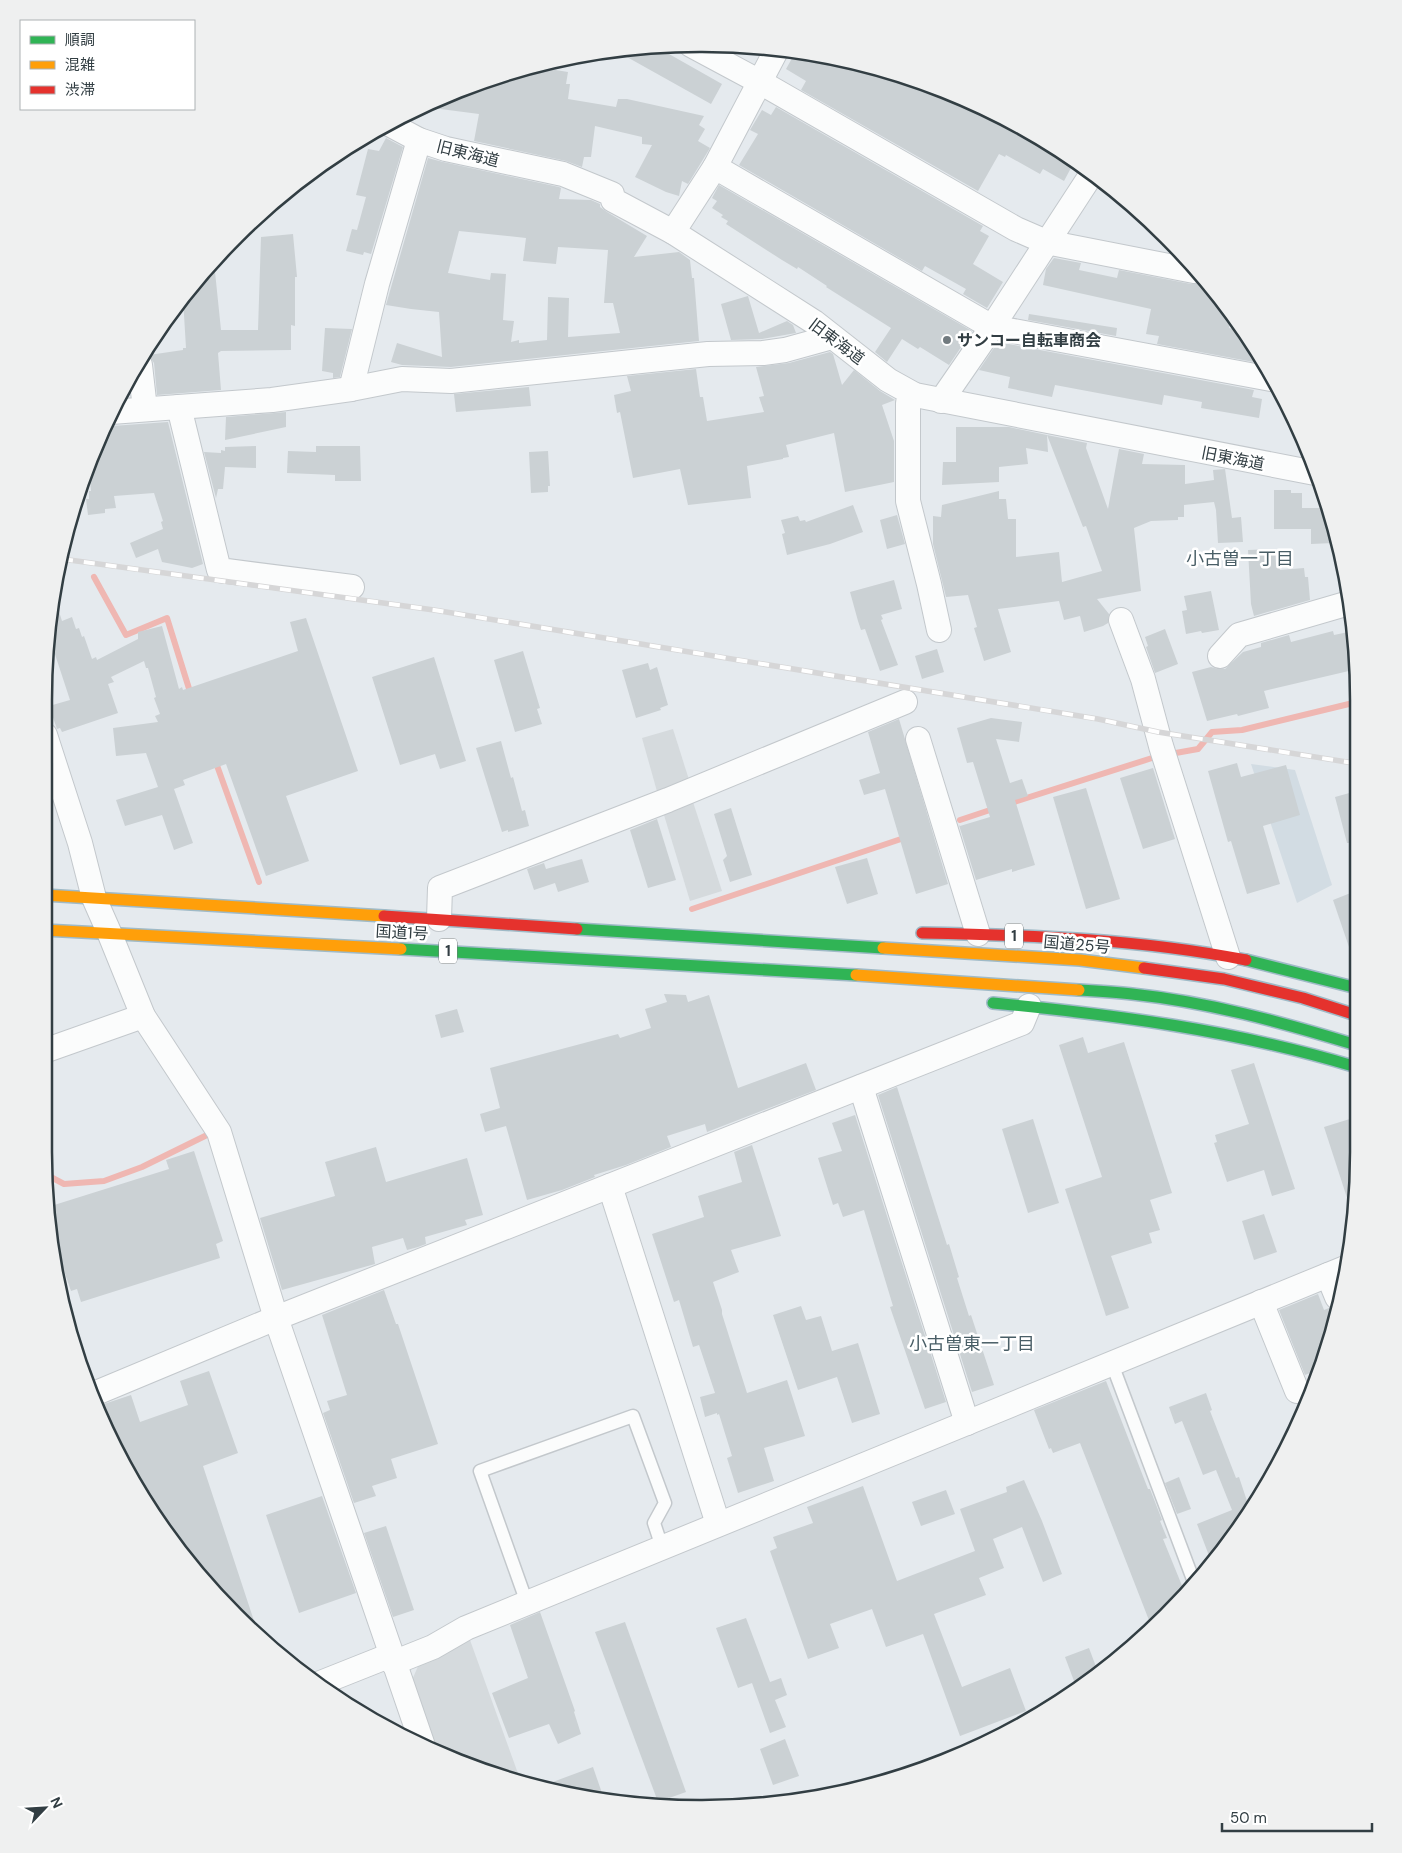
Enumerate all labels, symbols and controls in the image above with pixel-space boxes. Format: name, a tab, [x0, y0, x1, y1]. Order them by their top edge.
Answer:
legend	[20, 20, 195, 110]
text: 順調	[65, 30, 95, 50]
text: 混雑	[65, 55, 95, 75]
text: 渋滞	[65, 80, 95, 100]
street label: 旧東海道	[434, 136, 501, 171]
street label: 旧東海道	[805, 314, 869, 369]
place label: サンコー自転車商会	[957, 330, 1101, 351]
marker: サンコー自転車商会	[941, 334, 953, 346]
street label: 旧東海道	[1199, 442, 1266, 475]
district label: 小古曽一丁目	[1186, 547, 1294, 571]
street label: 国道1号	[375, 921, 429, 944]
road number: 1	[1005, 924, 1023, 948]
street label: 国道25号	[1043, 931, 1111, 958]
road number: 1	[439, 938, 457, 964]
district label: 小古曽東一丁目	[909, 1332, 1035, 1356]
north arrow	[20, 1783, 70, 1833]
text: N	[46, 1794, 67, 1811]
scale bar	[1222, 1800, 1372, 1832]
text: 50 m	[1230, 1808, 1267, 1828]

